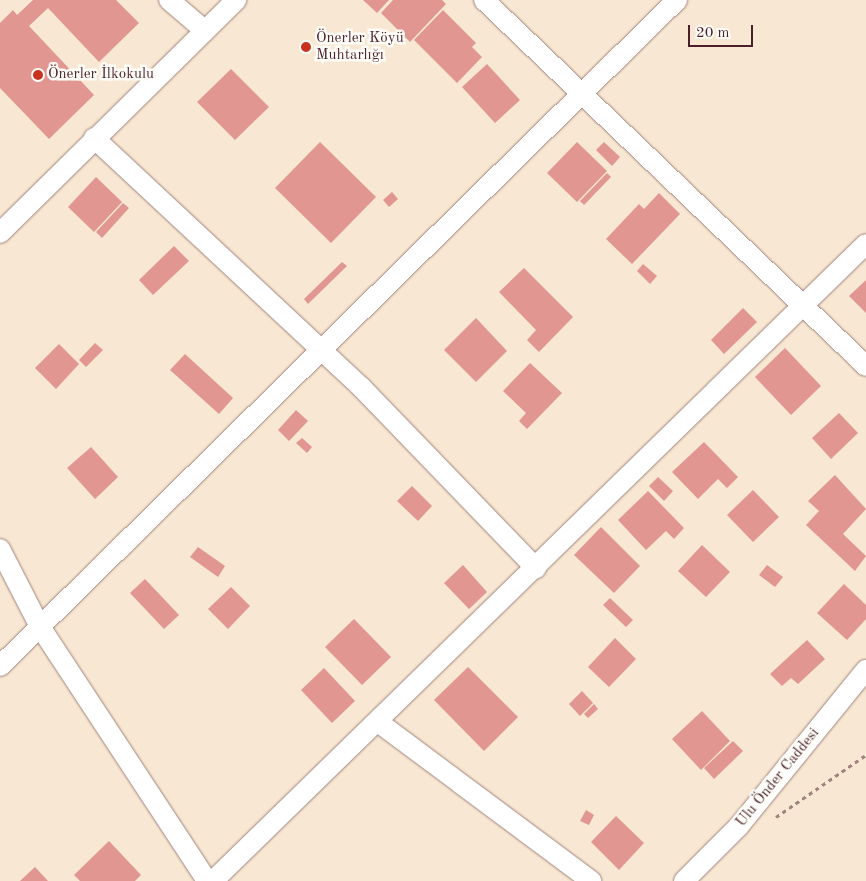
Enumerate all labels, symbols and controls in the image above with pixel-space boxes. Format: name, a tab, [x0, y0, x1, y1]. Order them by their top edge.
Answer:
scale bar	[691, 15, 756, 47]
text: 20 m	[696, 26, 730, 41]
place label: Önerler Köyü Muhtarlığı	[316, 29, 404, 64]
marker: Önerler Köyü Muhtarlığı	[300, 41, 312, 53]
place label: Önerler İlkokulu	[48, 66, 154, 84]
marker: Önerler İlkokulu	[32, 69, 44, 81]
street label: Ulu Önder Caddesi	[733, 725, 823, 831]

